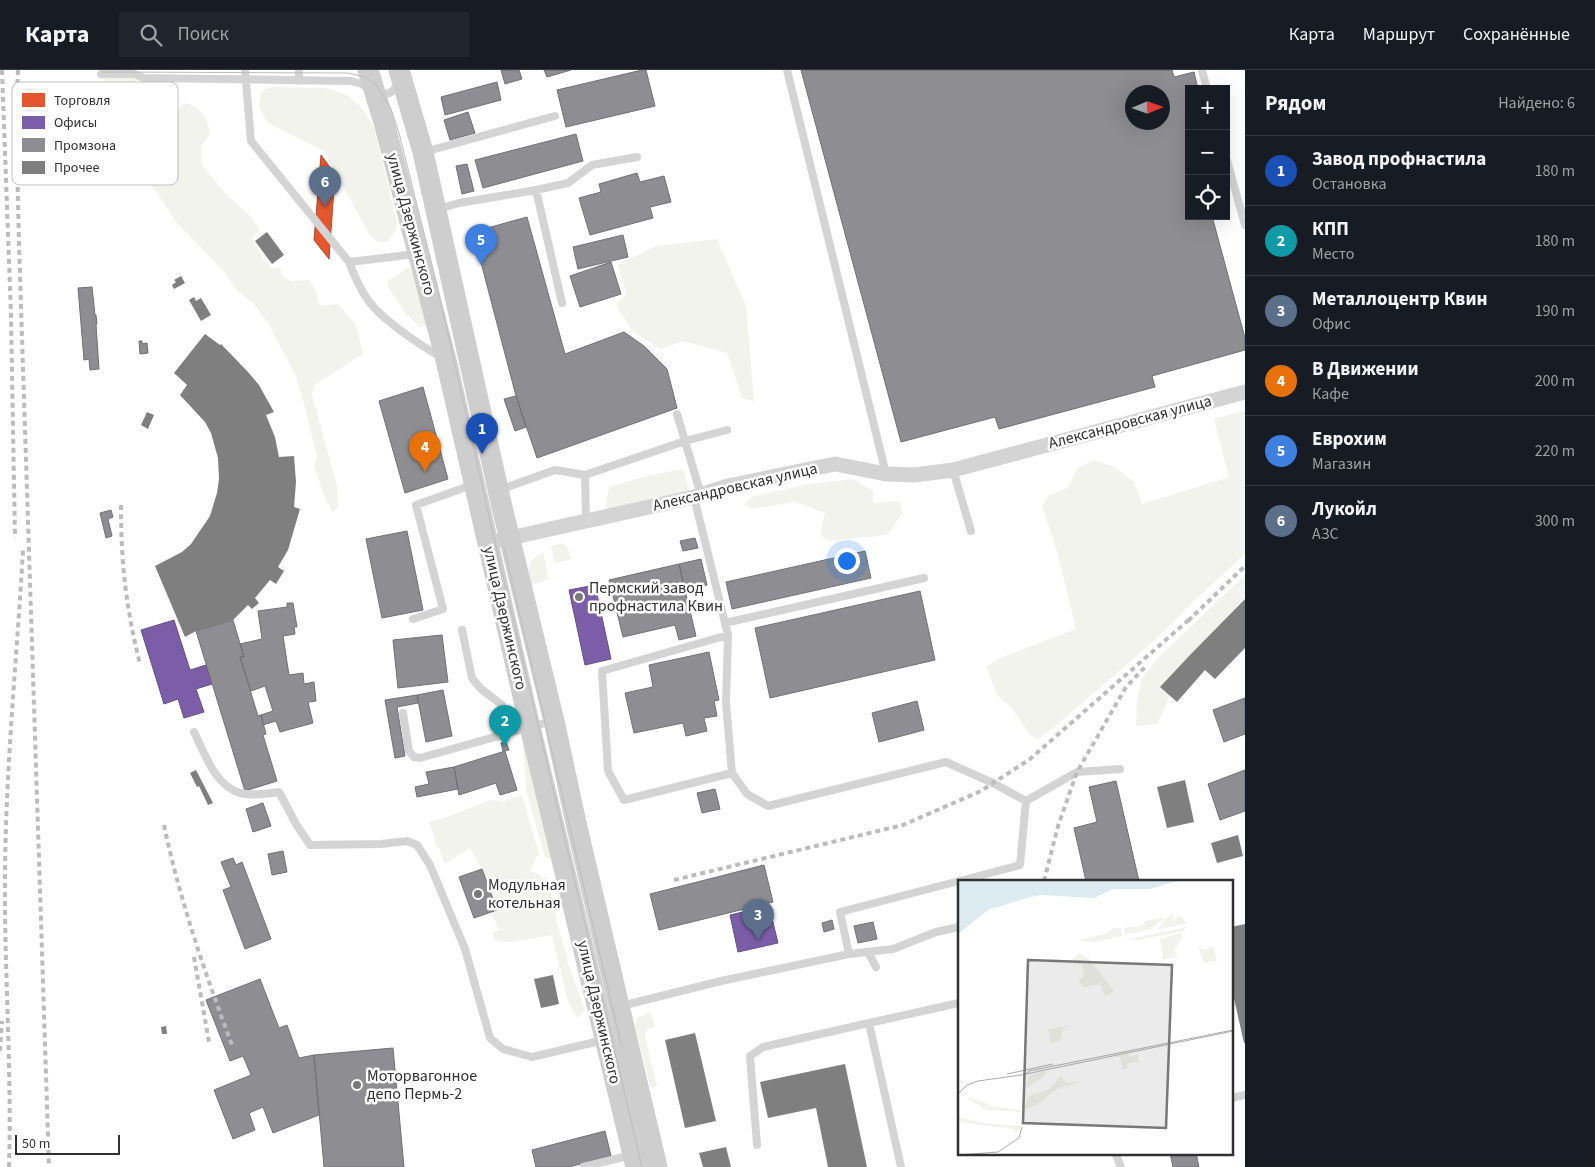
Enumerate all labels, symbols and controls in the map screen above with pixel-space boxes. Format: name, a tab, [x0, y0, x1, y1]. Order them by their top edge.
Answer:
search box	[119, 12, 469, 57]
text: Карта	[25, 17, 89, 52]
icon: search	[137, 21, 165, 49]
text: Поиск	[177, 21, 229, 48]
text: Карта	[1289, 22, 1335, 47]
text: Маршрут	[1363, 22, 1435, 47]
text: Сохранённые	[1463, 22, 1570, 47]
legend	[12, 82, 178, 185]
north arrow	[1125, 85, 1170, 130]
map controls	[1185, 85, 1230, 220]
button: +	[1185, 85, 1230, 130]
text: Рядом	[1265, 88, 1326, 118]
text: Торговля	[54, 91, 110, 111]
text: Найдено: 6	[1498, 92, 1575, 114]
text: Офисы	[54, 113, 97, 133]
button: −	[1185, 130, 1230, 175]
text: Промзона	[54, 136, 116, 156]
text: Завод профнастила	[1312, 146, 1486, 173]
street label: улица Дзержинского	[381, 150, 441, 298]
text: Прочее	[54, 158, 99, 178]
text: 1	[1277, 160, 1285, 182]
text: 180 m	[1535, 160, 1575, 182]
pin: 6	[309, 166, 341, 207]
text: Остановка	[1312, 173, 1386, 195]
button: locate	[1185, 175, 1230, 220]
text: КПП	[1312, 216, 1349, 243]
pin: 5	[465, 224, 497, 265]
text: 2	[1277, 230, 1285, 252]
text: 180 m	[1535, 230, 1575, 252]
text: Место	[1312, 243, 1355, 265]
text: Металлоцентр Квин	[1312, 286, 1488, 313]
text: 3	[1277, 300, 1285, 322]
text: 190 m	[1535, 300, 1575, 322]
text: Офис	[1312, 313, 1351, 335]
text: В Движении	[1312, 356, 1419, 383]
text: 4	[1277, 370, 1285, 392]
text: 200 m	[1535, 370, 1575, 392]
text: Кафе	[1312, 383, 1349, 405]
street label: Александровская улица	[1046, 390, 1214, 454]
pin: 1	[466, 413, 498, 454]
text: Еврохим	[1312, 426, 1387, 453]
pin: 4	[409, 431, 441, 472]
text: 5	[1277, 440, 1285, 462]
text: 220 m	[1535, 440, 1575, 462]
text: Магазин	[1312, 453, 1371, 475]
street label: Александровская улица	[651, 457, 819, 517]
text: Лукойл	[1312, 496, 1377, 523]
text: 6	[1277, 510, 1285, 532]
text: 300 m	[1535, 510, 1575, 532]
text: АЗС	[1312, 523, 1339, 545]
street label: улица Дзержинского	[478, 544, 532, 692]
your location	[834, 548, 860, 574]
place label: Пермский завод профнастила Квин	[589, 577, 723, 617]
marker: Пермский завод профнастила Квин	[573, 591, 585, 603]
pin: 2	[489, 705, 521, 746]
place label: Модульная котельная	[488, 874, 566, 914]
inset map	[958, 880, 1232, 1154]
marker: Модульная котельная	[472, 888, 484, 900]
pin: 3	[742, 899, 774, 940]
street label: улица Дзержинского	[572, 938, 626, 1086]
place label: Моторвагонное депо Пермь-2	[367, 1065, 477, 1105]
marker: Моторвагонное депо Пермь-2	[351, 1079, 363, 1091]
scale bar	[15, 1132, 120, 1155]
text: 50 m	[22, 1134, 50, 1154]

